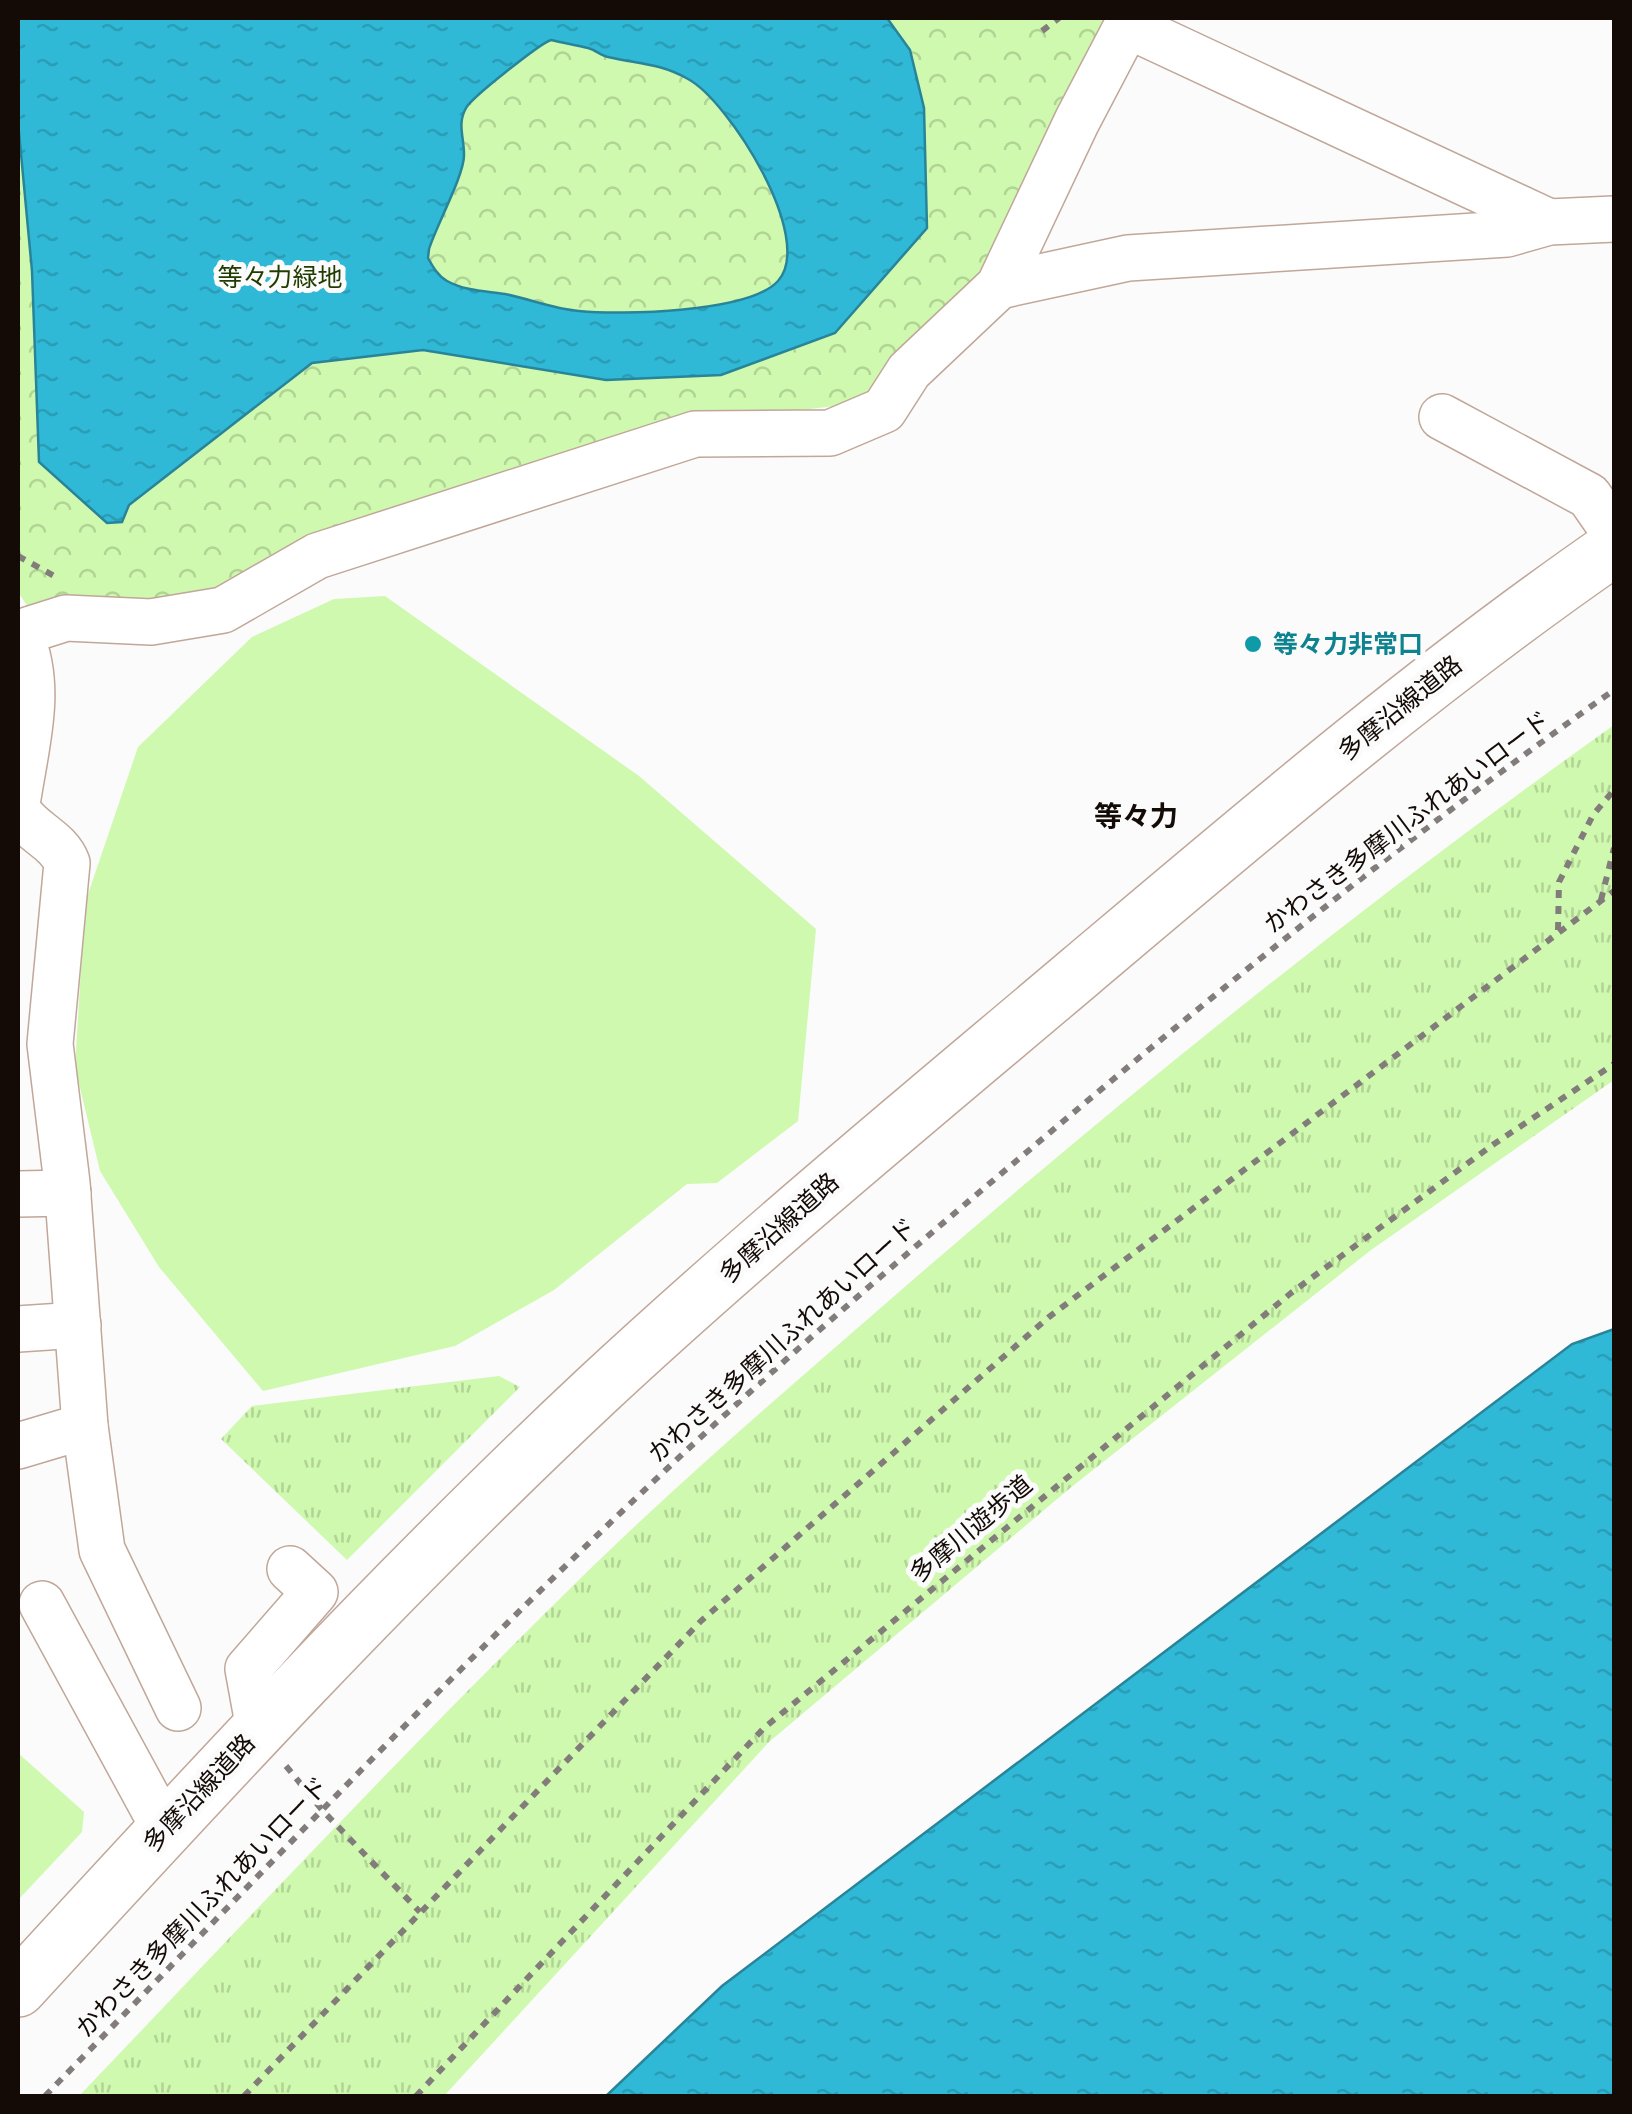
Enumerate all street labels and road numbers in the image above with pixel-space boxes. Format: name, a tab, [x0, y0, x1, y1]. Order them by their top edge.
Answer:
street label: 多摩沿線道路	[1333, 650, 1467, 766]
street label: かわさき多摩川ふれあいロード	[1259, 705, 1555, 939]
street label: 多摩沿線道路	[714, 1167, 844, 1289]
street label: かわさき多摩川ふれあいロード	[642, 1212, 922, 1468]
street label: 多摩川遊歩道	[904, 1470, 1038, 1588]
street label: 多摩沿線道路	[137, 1728, 261, 1858]
street label: かわさき多摩川ふれあいロード	[70, 1771, 334, 2043]

